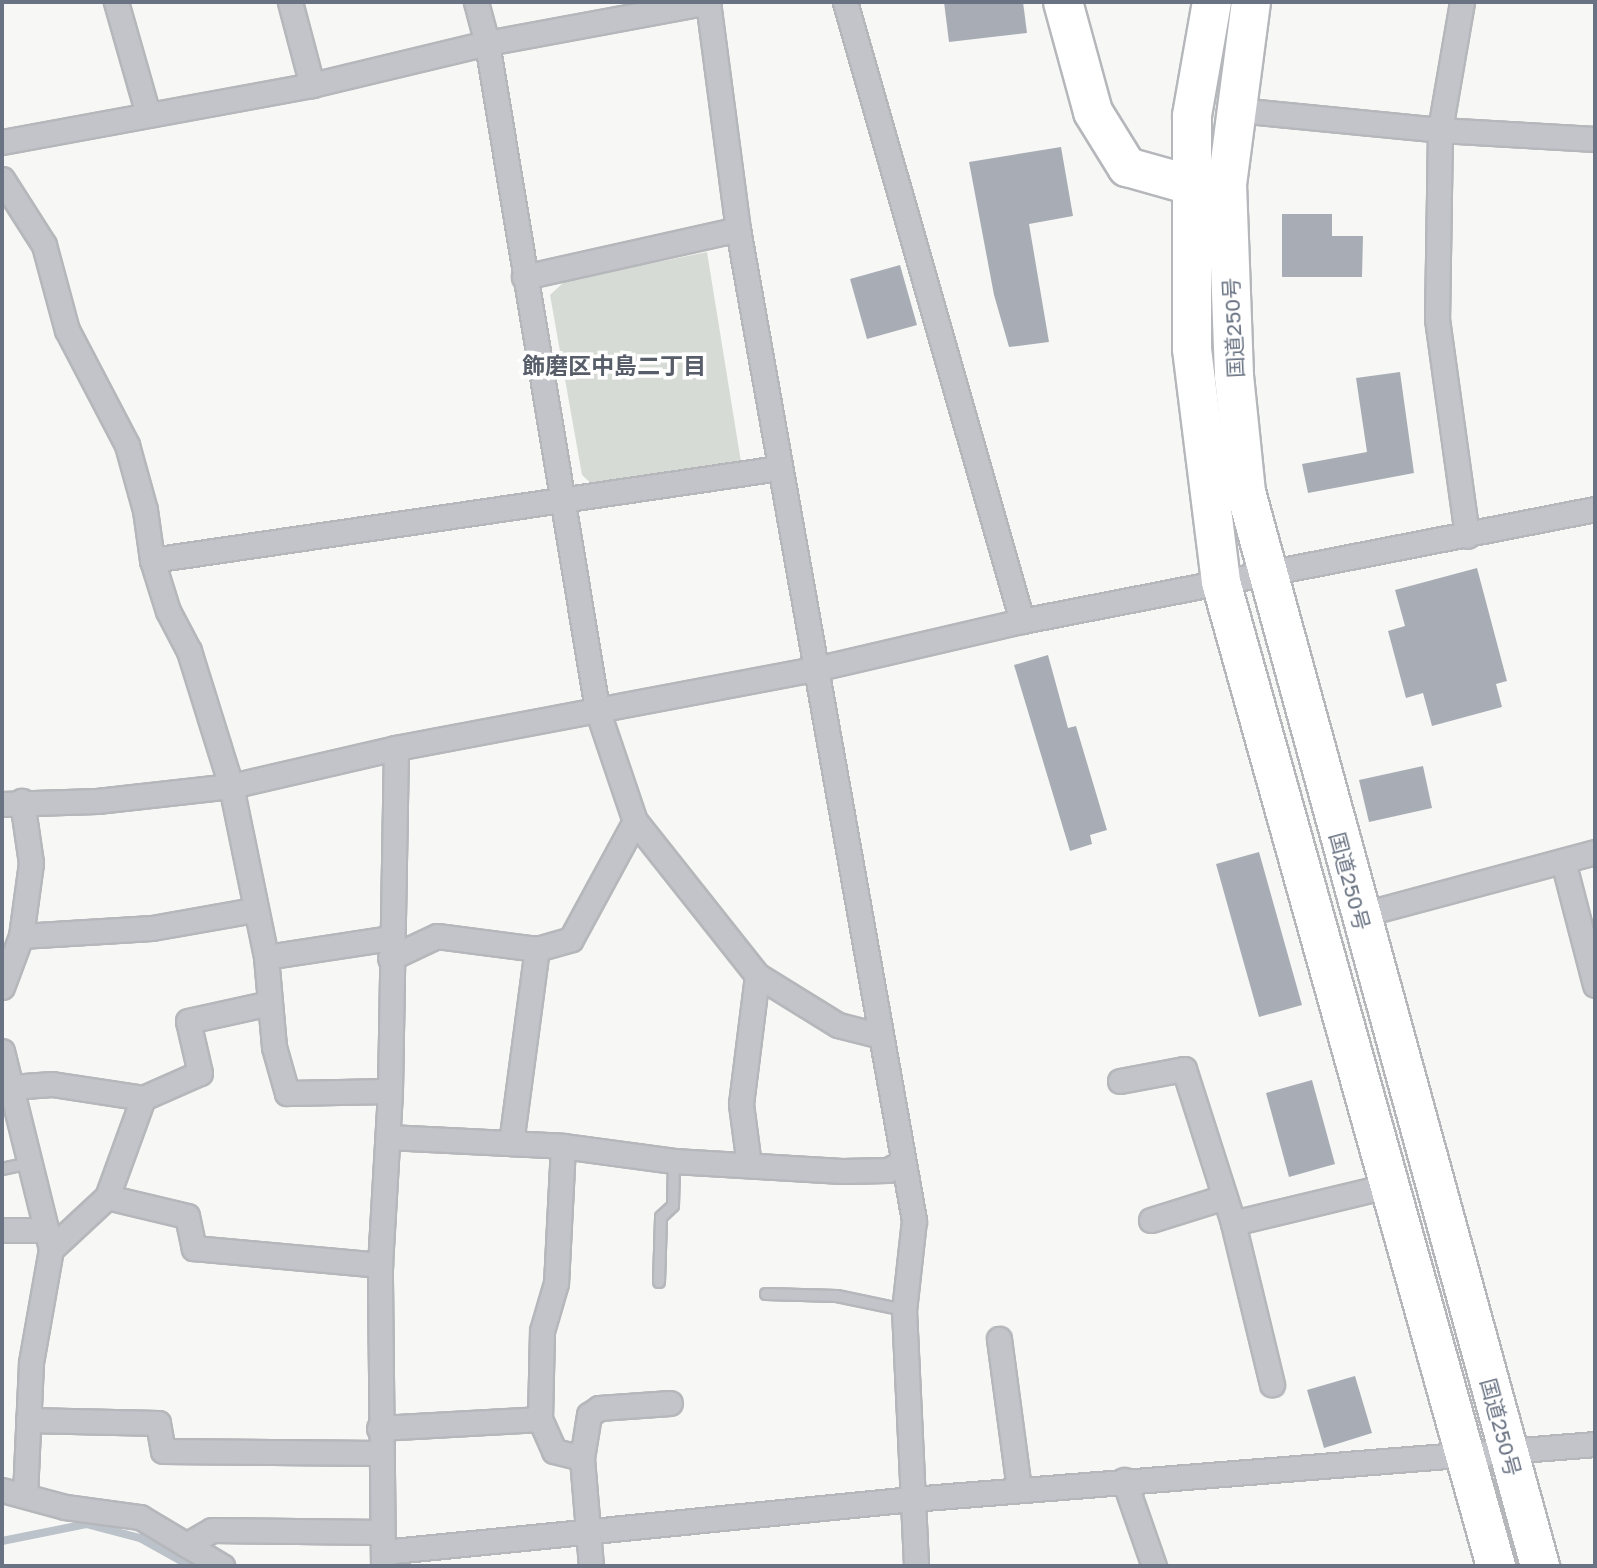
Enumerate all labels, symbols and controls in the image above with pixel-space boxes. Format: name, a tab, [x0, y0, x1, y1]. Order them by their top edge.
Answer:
street label: 国道250号	[1218, 277, 1248, 379]
district label: 飾磨区中島二丁目	[522, 351, 706, 379]
street label: 国道250号	[1325, 829, 1375, 933]
street label: 国道250号	[1476, 1375, 1526, 1479]

